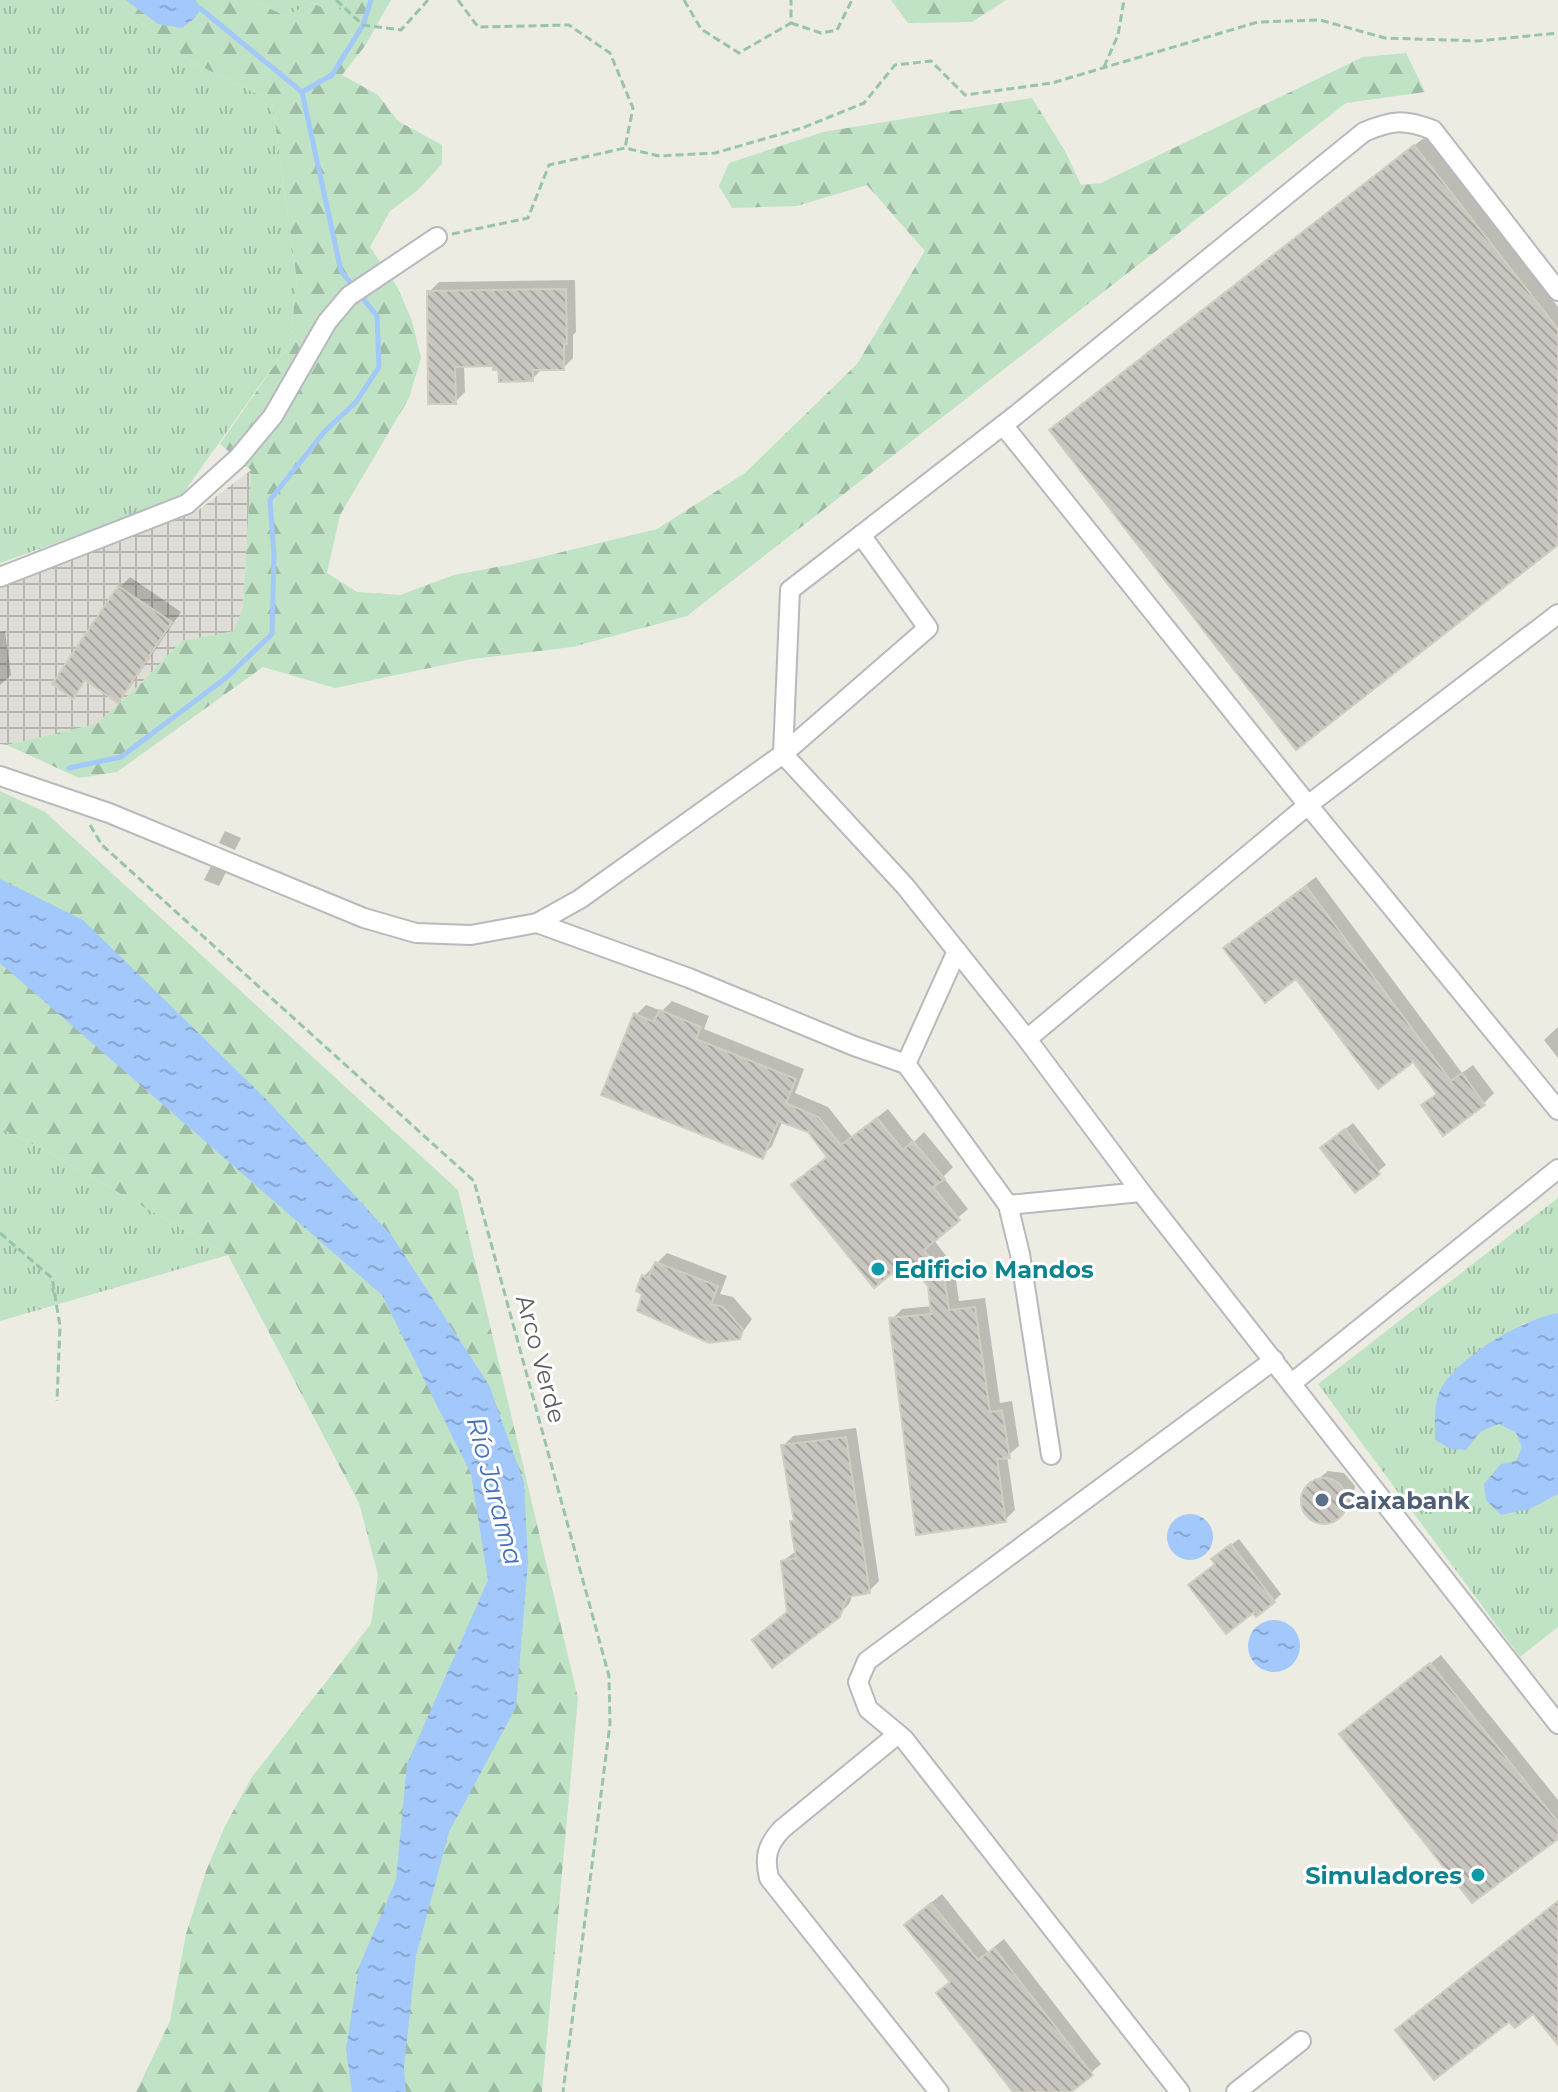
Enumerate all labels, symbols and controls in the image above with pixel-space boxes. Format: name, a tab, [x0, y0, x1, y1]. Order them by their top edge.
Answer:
place label: Edificio Mandos	[894, 1255, 1094, 1284]
marker: Edificio Mandos	[869, 1260, 887, 1278]
street label: Arco Verde	[510, 1292, 572, 1426]
water label: Río Jarama	[460, 1413, 530, 1569]
place label: Caixabank	[1338, 1486, 1470, 1515]
marker: Caixabank	[1313, 1491, 1331, 1509]
place label: Simuladores	[1305, 1861, 1462, 1890]
marker: Simuladores	[1469, 1866, 1487, 1884]

